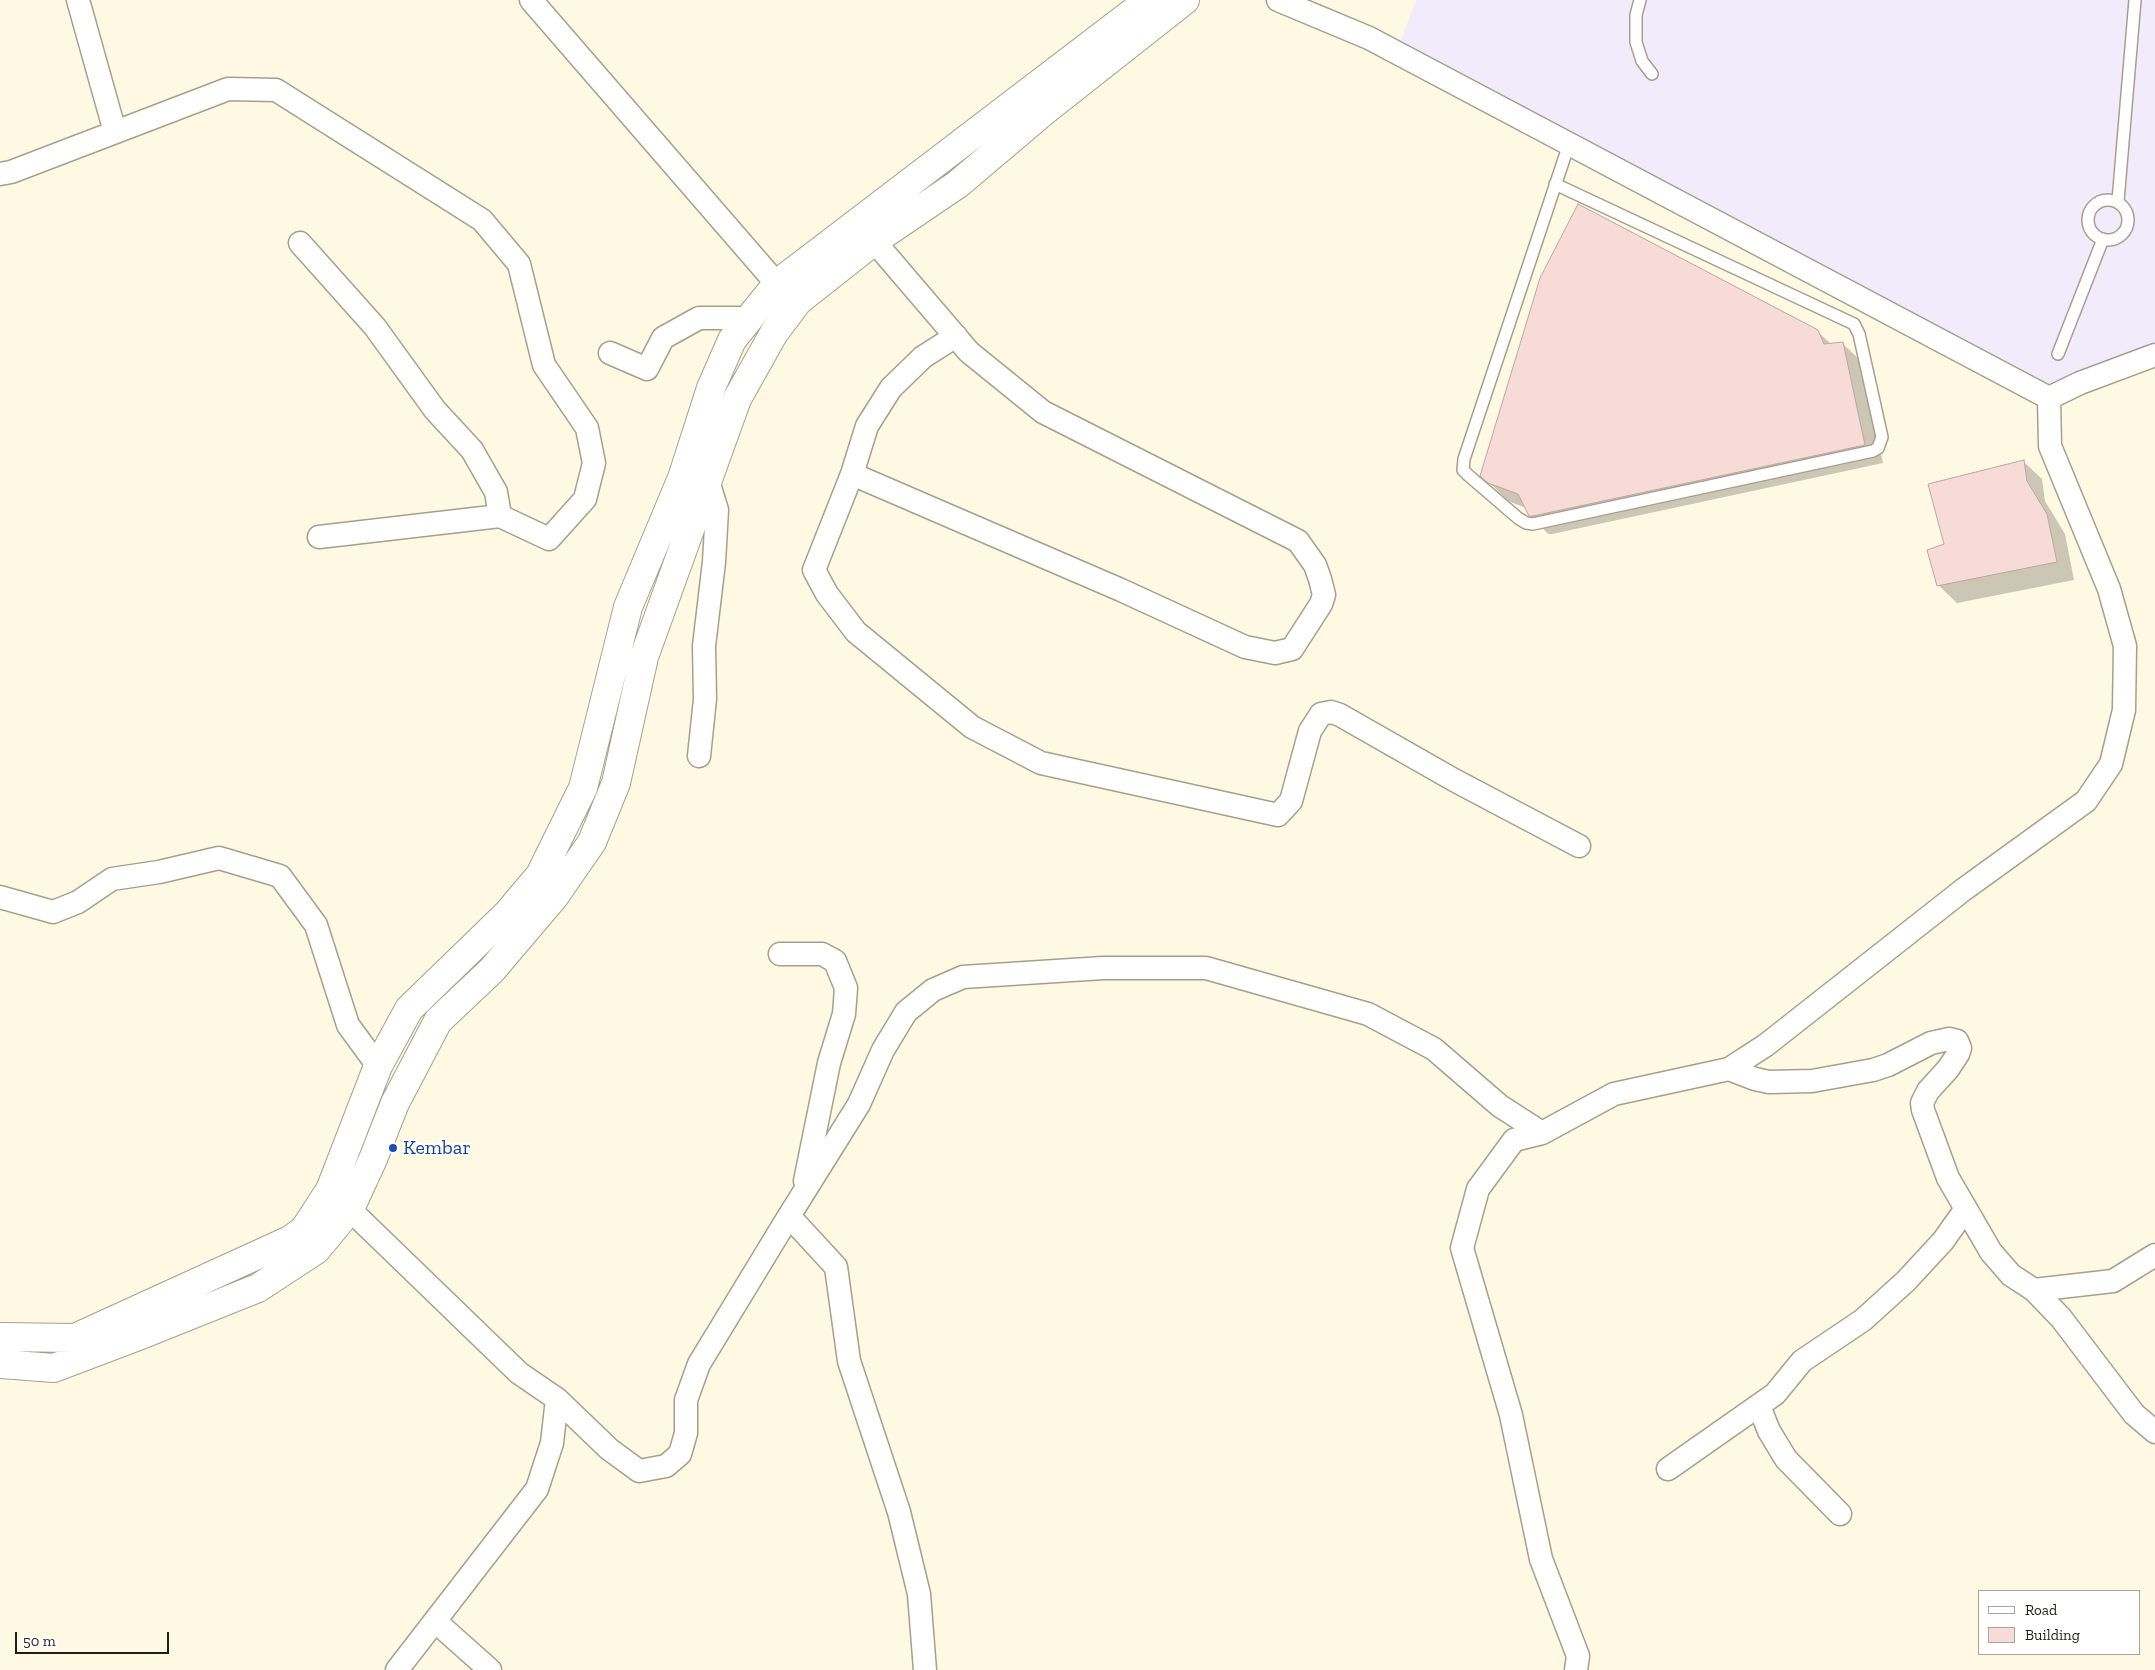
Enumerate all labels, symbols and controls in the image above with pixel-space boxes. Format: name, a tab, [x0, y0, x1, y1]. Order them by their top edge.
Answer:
place label: Kembar	[403, 1136, 471, 1160]
marker: Kembar	[387, 1142, 399, 1154]
legend	[1978, 1590, 2140, 1655]
text: Road	[2025, 1601, 2057, 1619]
scale bar	[18, 1622, 171, 1654]
text: Building	[2025, 1626, 2080, 1644]
text: 50 m	[23, 1632, 56, 1650]

